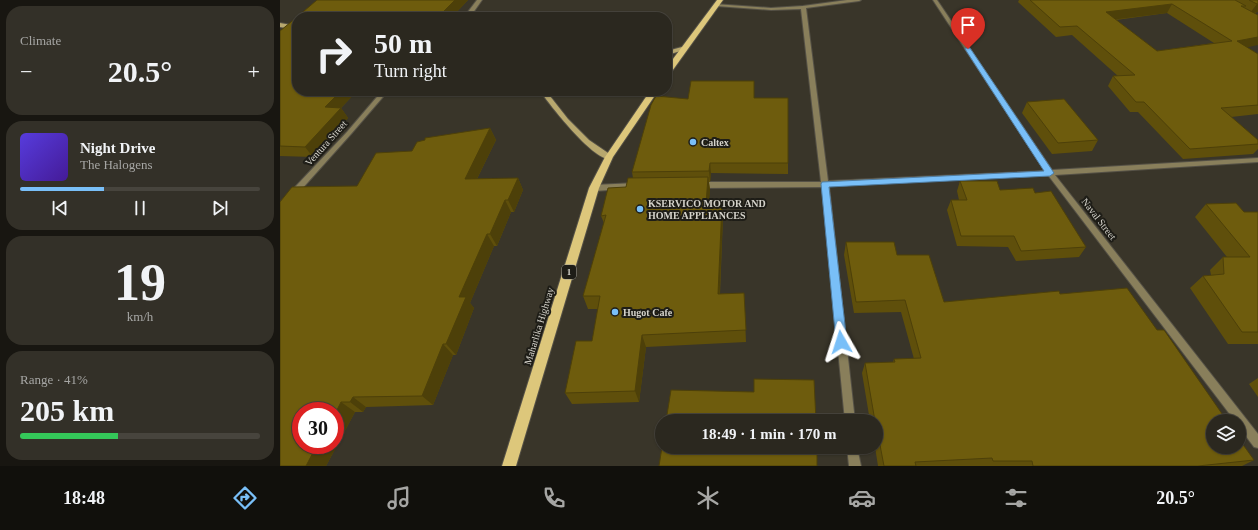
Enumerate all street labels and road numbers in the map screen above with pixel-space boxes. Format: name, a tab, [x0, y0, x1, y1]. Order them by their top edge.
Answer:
street label: Ventura Street	[303, 118, 349, 168]
street label: Naval Street	[1079, 196, 1119, 242]
road number: 1	[562, 265, 576, 279]
street label: Maharlika Highway	[522, 286, 556, 366]

